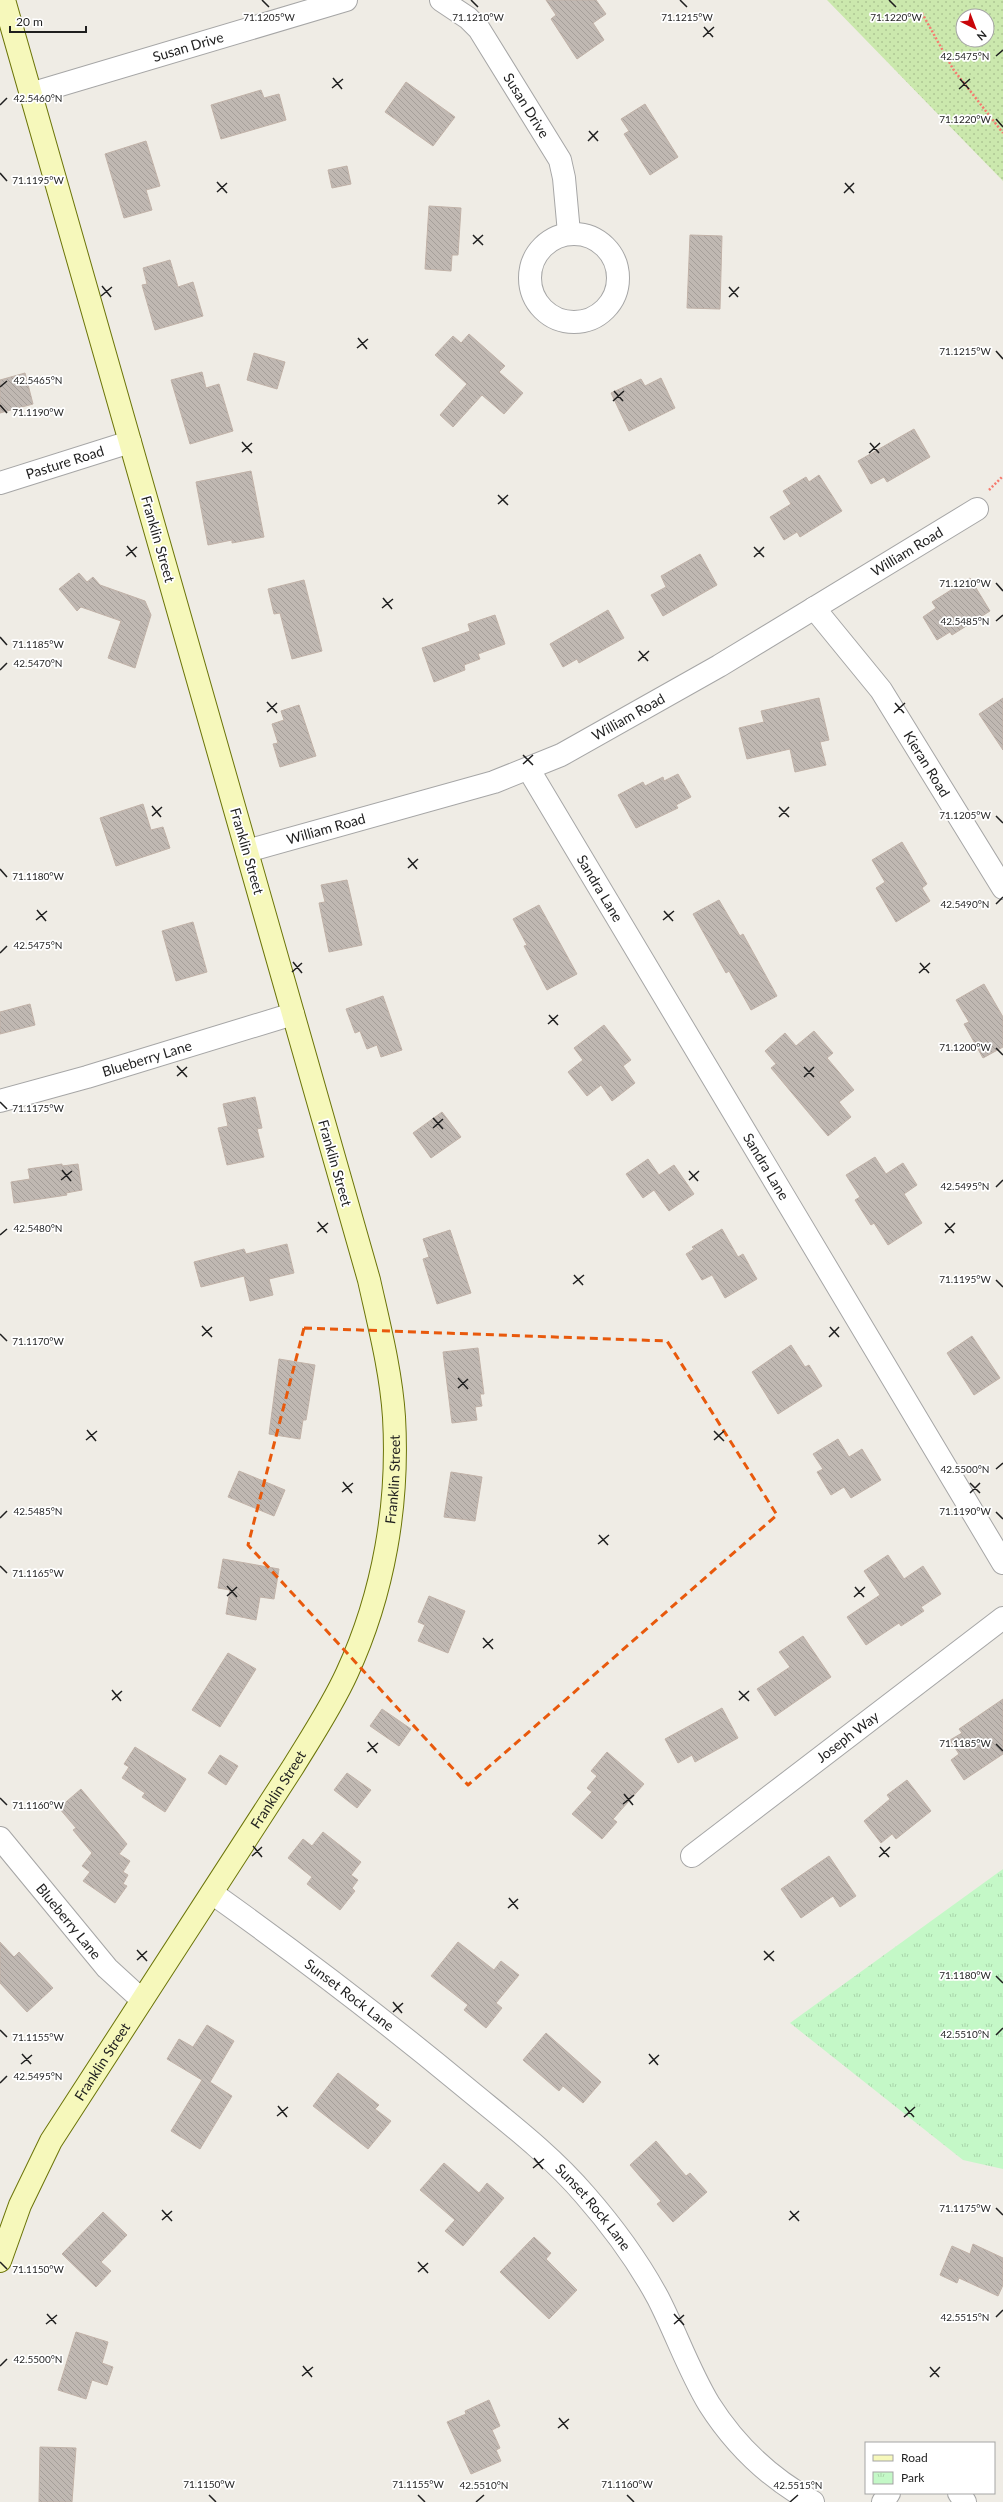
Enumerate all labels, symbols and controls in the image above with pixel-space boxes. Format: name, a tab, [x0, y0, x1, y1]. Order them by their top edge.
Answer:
scale bar	[10, 8, 86, 34]
north arrow	[955, 8, 995, 48]
text: 71.1205°W	[243, 11, 295, 23]
text: 71.1210°W	[452, 11, 504, 23]
text: 71.1215°W	[661, 11, 713, 23]
text: 71.1220°W	[870, 11, 922, 23]
text: 20 m	[16, 14, 43, 29]
street label: Susan Drive	[151, 28, 225, 65]
text: N	[975, 28, 990, 43]
text: 42.5475°N	[941, 50, 989, 62]
street label: Susan Drive	[500, 70, 553, 141]
text: 42.5460°N	[14, 92, 62, 104]
text: 71.1220°W	[939, 113, 991, 125]
text: 71.1195°W	[12, 174, 64, 186]
text: 71.1215°W	[939, 345, 991, 357]
text: 42.5465°N	[14, 374, 62, 386]
text: 71.1190°W	[12, 406, 64, 418]
street label: Pasture Road	[24, 442, 106, 482]
street label: Franklin Street	[138, 494, 179, 584]
street label: William Road	[868, 523, 946, 580]
text: 71.1210°W	[939, 577, 991, 589]
text: 42.5485°N	[941, 615, 989, 627]
text: 71.1185°W	[12, 638, 64, 650]
text: 42.5470°N	[14, 657, 62, 669]
street label: William Road	[589, 689, 668, 744]
street label: Kieran Road	[900, 728, 954, 800]
street label: Franklin Street	[227, 806, 268, 896]
street label: William Road	[285, 809, 367, 848]
text: 71.1205°W	[939, 809, 991, 821]
street label: Sandra Lane	[574, 852, 627, 925]
text: 71.1180°W	[12, 870, 64, 882]
text: 42.5490°N	[941, 898, 989, 910]
text: 42.5475°N	[14, 939, 62, 951]
street label: Blueberry Lane	[100, 1036, 194, 1080]
text: 71.1200°W	[939, 1041, 991, 1053]
text: 71.1175°W	[12, 1102, 64, 1114]
street label: Franklin Street	[315, 1118, 356, 1208]
street label: Sandra Lane	[740, 1130, 793, 1203]
text: 42.5495°N	[941, 1180, 989, 1192]
text: 42.5480°N	[14, 1222, 62, 1234]
text: 71.1195°W	[939, 1273, 991, 1285]
text: 71.1170°W	[12, 1335, 64, 1347]
street label: Franklin Street	[381, 1435, 403, 1525]
text: 42.5500°N	[941, 1463, 989, 1475]
text: 42.5485°N	[14, 1505, 62, 1517]
text: 71.1190°W	[939, 1505, 991, 1517]
text: 71.1165°W	[12, 1567, 64, 1579]
street label: Joseph Way	[813, 1707, 882, 1766]
text: 71.1185°W	[939, 1737, 991, 1749]
street label: Franklin Street	[247, 1747, 309, 1832]
text: 71.1160°W	[12, 1799, 64, 1811]
street label: Blueberry Lane	[33, 1880, 105, 1962]
street label: Sunset Rock Lane	[302, 1955, 398, 2034]
text: 71.1180°W	[939, 1969, 991, 1981]
street label: Franklin Street	[71, 2019, 133, 2104]
text: 42.5510°N	[941, 2028, 989, 2040]
text: 71.1155°W	[12, 2031, 64, 2043]
text: 42.5495°N	[14, 2070, 62, 2082]
street label: Sunset Rock Lane	[552, 2160, 635, 2253]
text: 71.1175°W	[939, 2202, 991, 2214]
text: 71.1150°W	[12, 2263, 64, 2275]
text: 42.5515°N	[941, 2311, 989, 2323]
text: 42.5500°N	[14, 2353, 62, 2365]
legend	[865, 2442, 995, 2494]
text: Road	[901, 2450, 928, 2465]
text: Park	[901, 2470, 925, 2485]
text: 71.1150°W	[183, 2478, 235, 2490]
text: 71.1155°W	[392, 2478, 444, 2490]
text: 71.1160°W	[601, 2478, 653, 2490]
text: 42.5510°N	[460, 2479, 508, 2491]
text: 42.5515°N	[774, 2479, 822, 2491]

